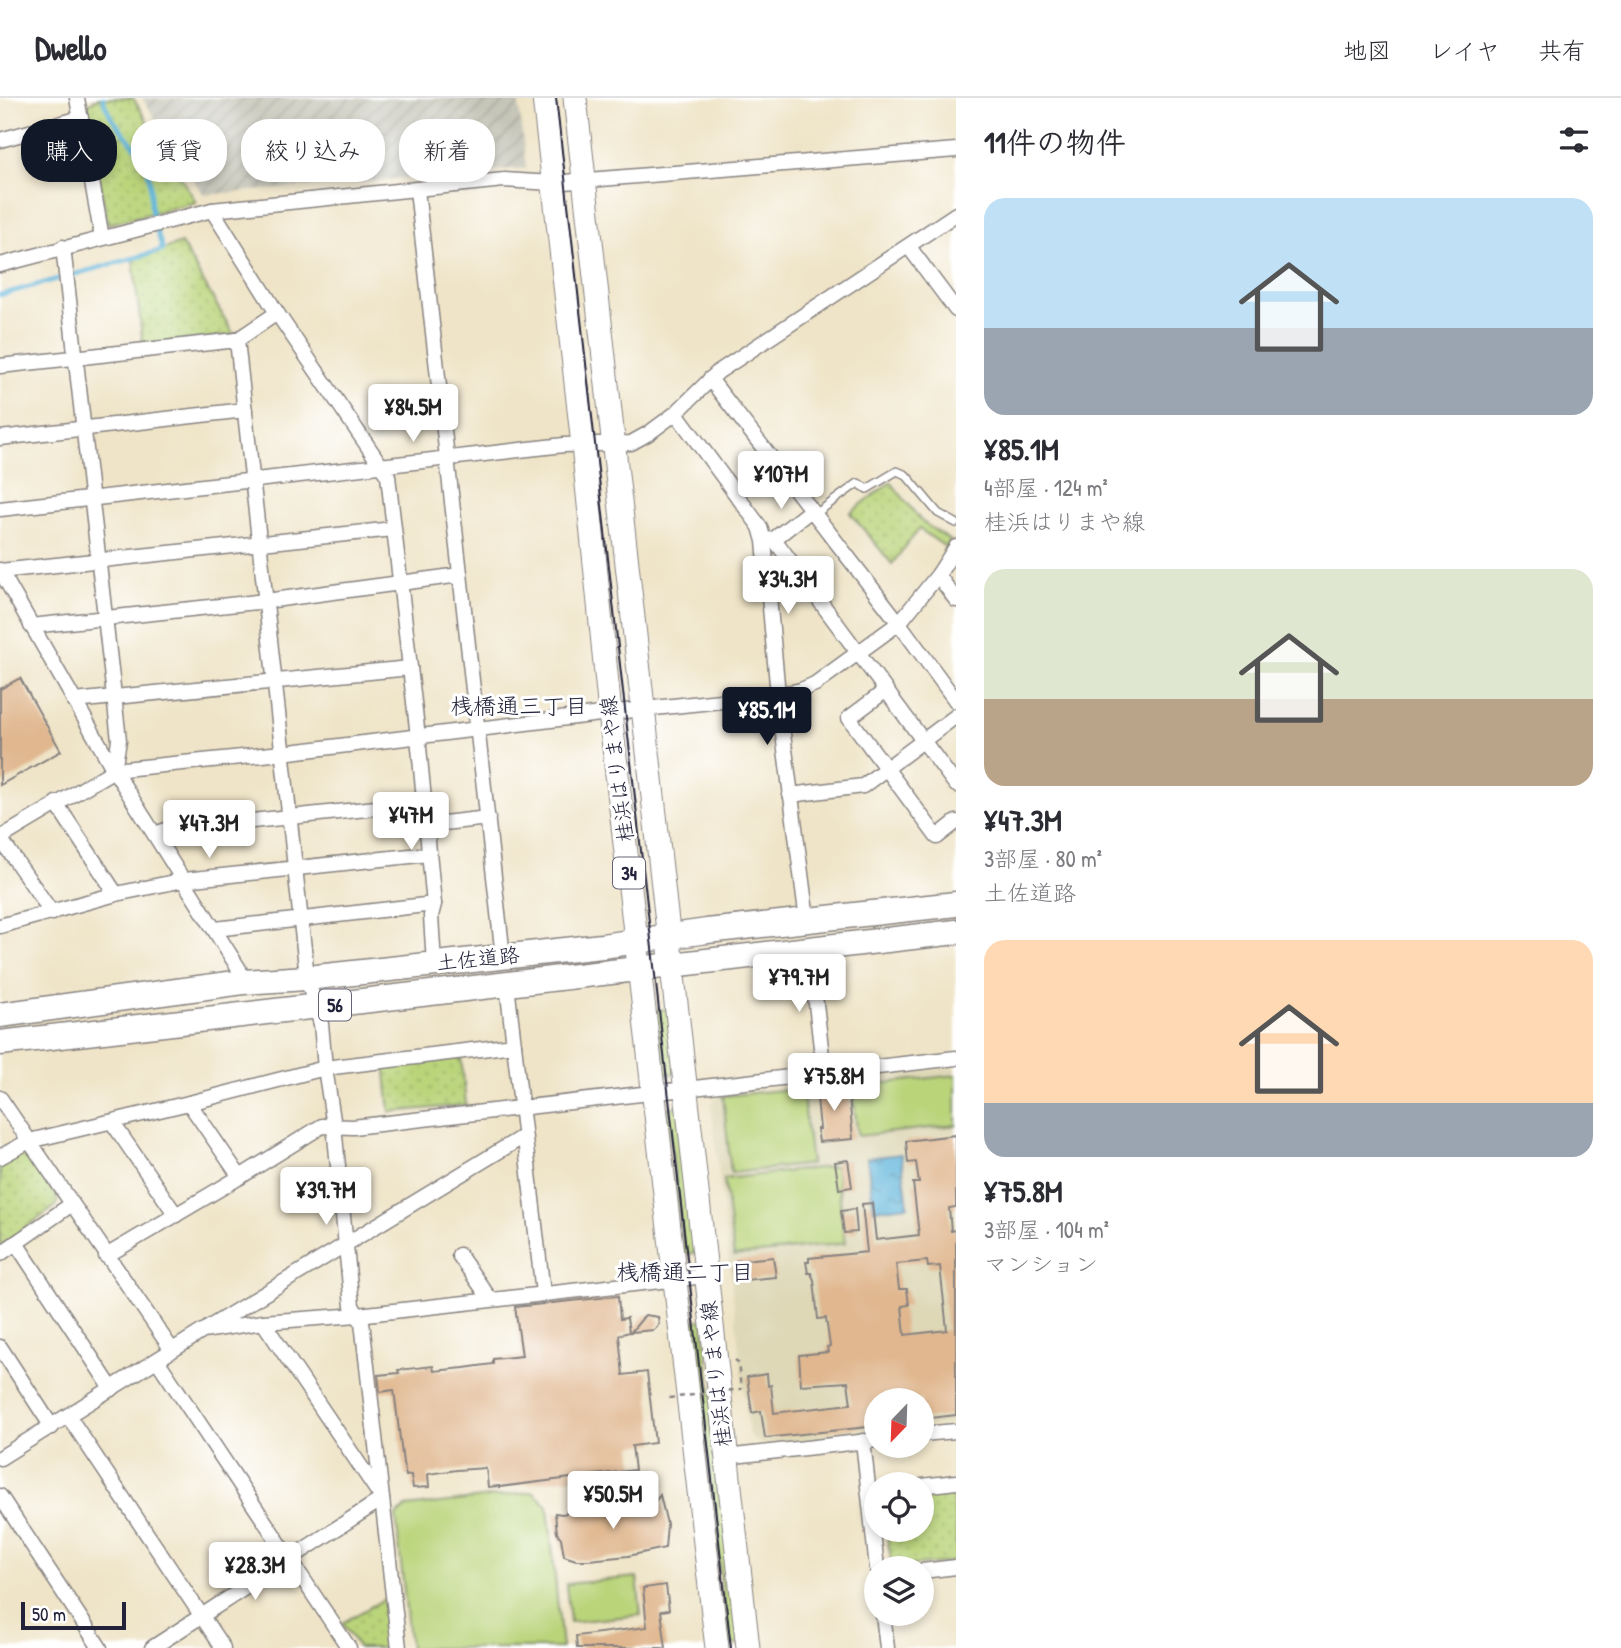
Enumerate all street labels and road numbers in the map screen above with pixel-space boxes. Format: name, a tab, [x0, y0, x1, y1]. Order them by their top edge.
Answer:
street label: 桂浜はりまや線	[593, 694, 640, 844]
road number: 34	[613, 858, 645, 888]
street label: 土佐道路	[435, 940, 521, 977]
road number: 56	[319, 990, 351, 1021]
street label: 桂浜はりまや線	[693, 1299, 738, 1449]

